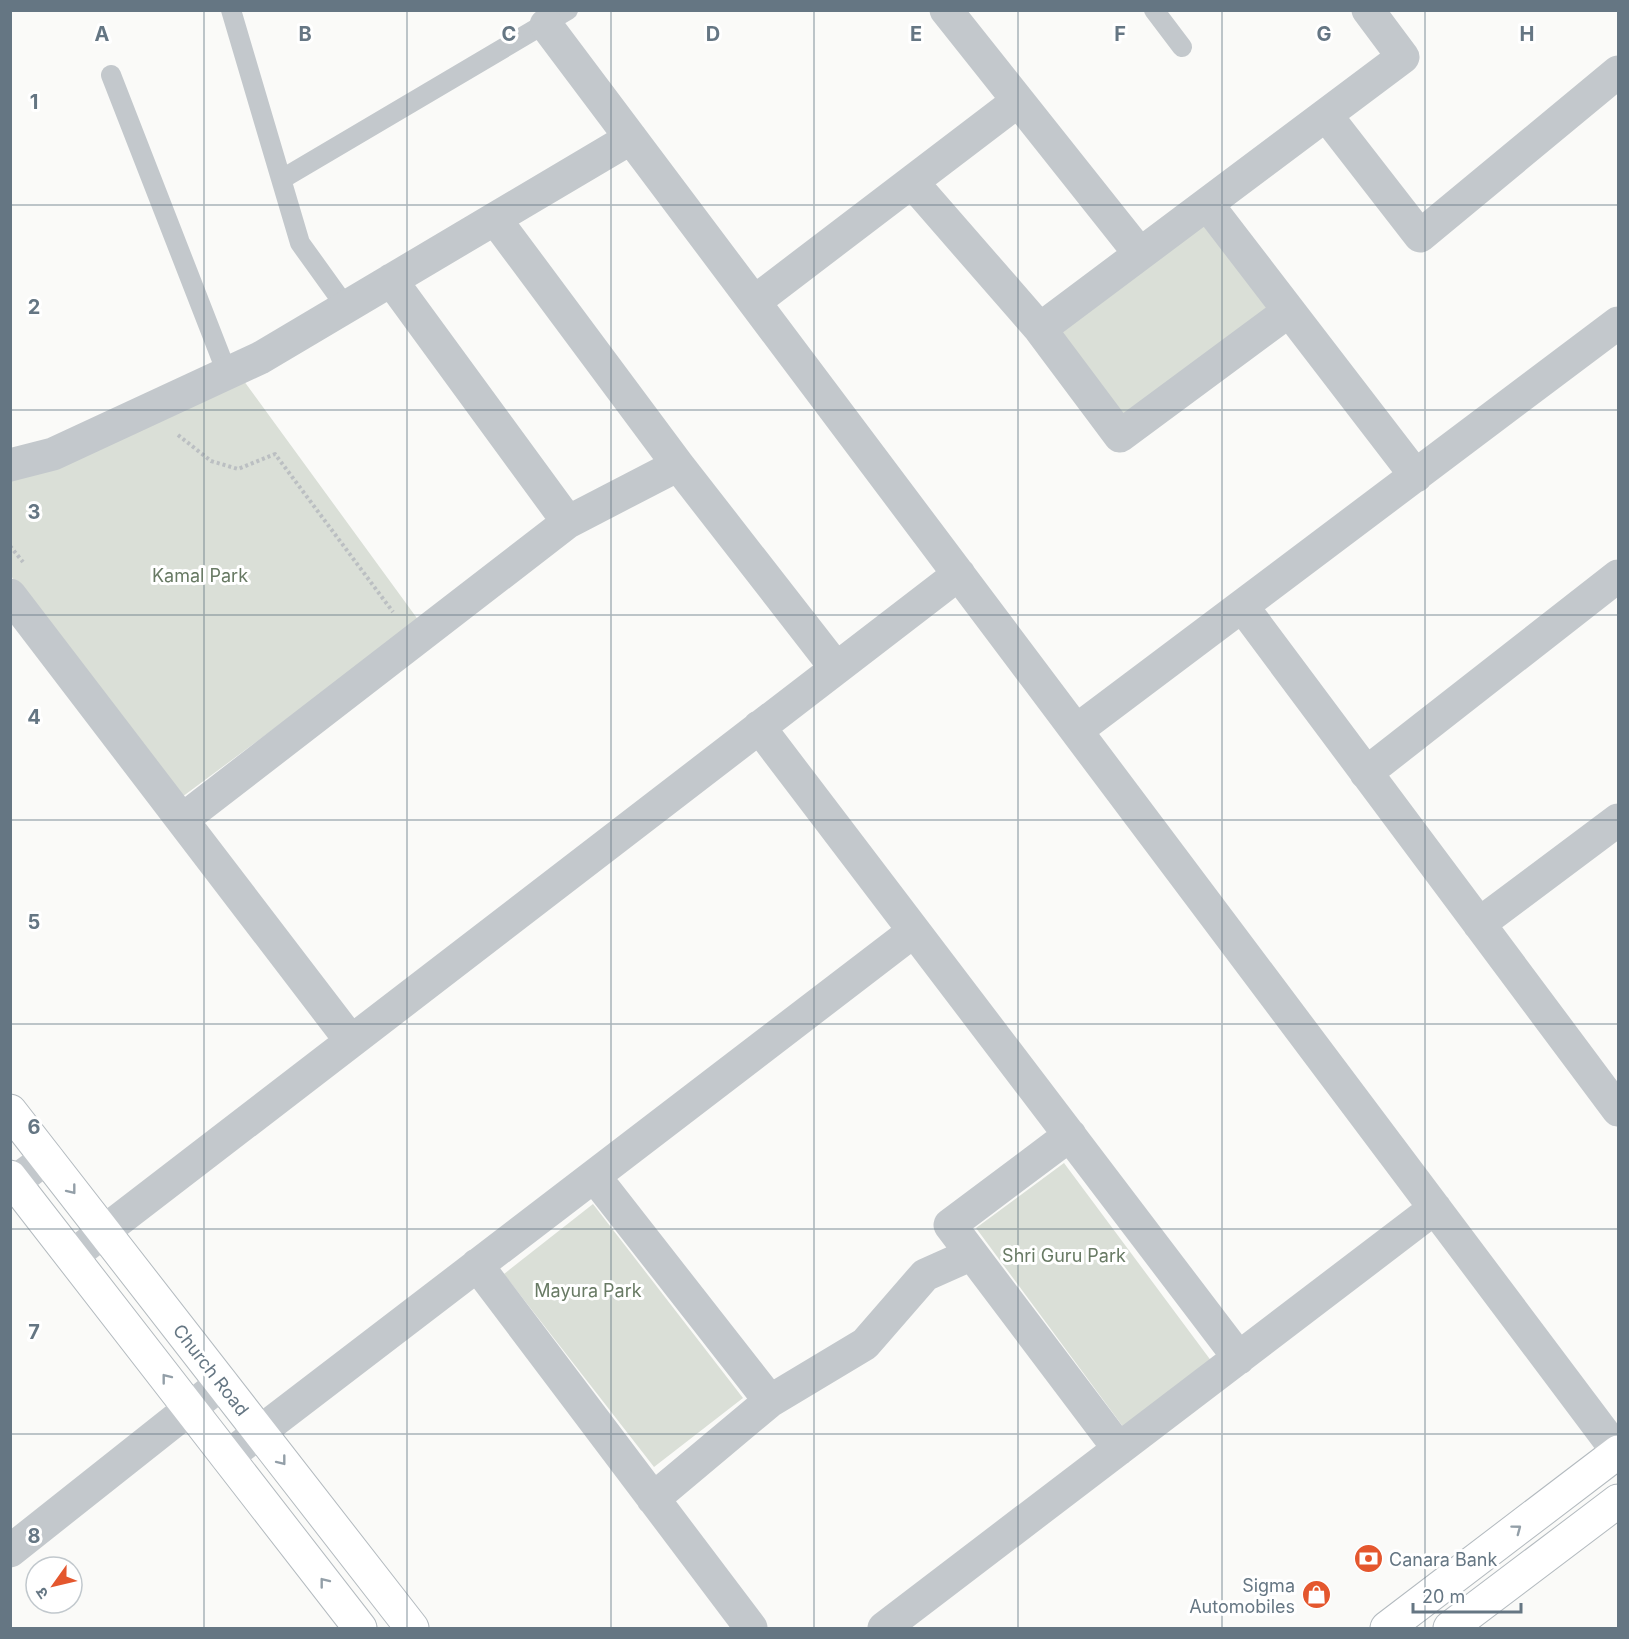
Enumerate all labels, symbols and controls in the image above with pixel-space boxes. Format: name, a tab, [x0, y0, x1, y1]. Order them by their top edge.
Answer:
text: A	[95, 22, 110, 46]
text: B	[298, 22, 312, 46]
text: C	[502, 22, 516, 46]
text: D	[706, 22, 720, 46]
text: E	[910, 22, 922, 46]
text: F	[1114, 22, 1126, 46]
text: G	[1316, 22, 1332, 46]
text: H	[1520, 22, 1534, 46]
text: 1	[30, 90, 38, 114]
text: 2	[28, 295, 40, 319]
text: 3	[28, 500, 40, 524]
park label: Kamal Park	[152, 565, 248, 586]
text: 4	[27, 705, 41, 729]
text: 5	[28, 910, 40, 934]
text: 6	[28, 1115, 41, 1139]
one-way arrow	[65, 1183, 76, 1194]
park label: Shri Guru Park	[1002, 1245, 1126, 1266]
park label: Mayura Park	[534, 1280, 642, 1301]
text: 7	[28, 1320, 40, 1344]
street label: Church Road	[169, 1320, 253, 1420]
one-way arrow	[162, 1374, 173, 1385]
one-way arrow	[274, 1454, 285, 1465]
text: 8	[27, 1524, 41, 1548]
one-way arrow	[1510, 1526, 1521, 1537]
bank icon: Canara Bank	[1352, 1543, 1384, 1575]
place label: Canara Bank	[1389, 1549, 1497, 1570]
north arrow	[24, 1555, 84, 1615]
place label: Sigma Automobiles	[1189, 1575, 1295, 1617]
scale bar	[1413, 1576, 1521, 1614]
one-way arrow	[320, 1578, 331, 1589]
shop icon: Sigma Automobiles	[1300, 1579, 1332, 1611]
text: उ	[30, 1583, 52, 1603]
text: 20 m	[1422, 1586, 1465, 1607]

